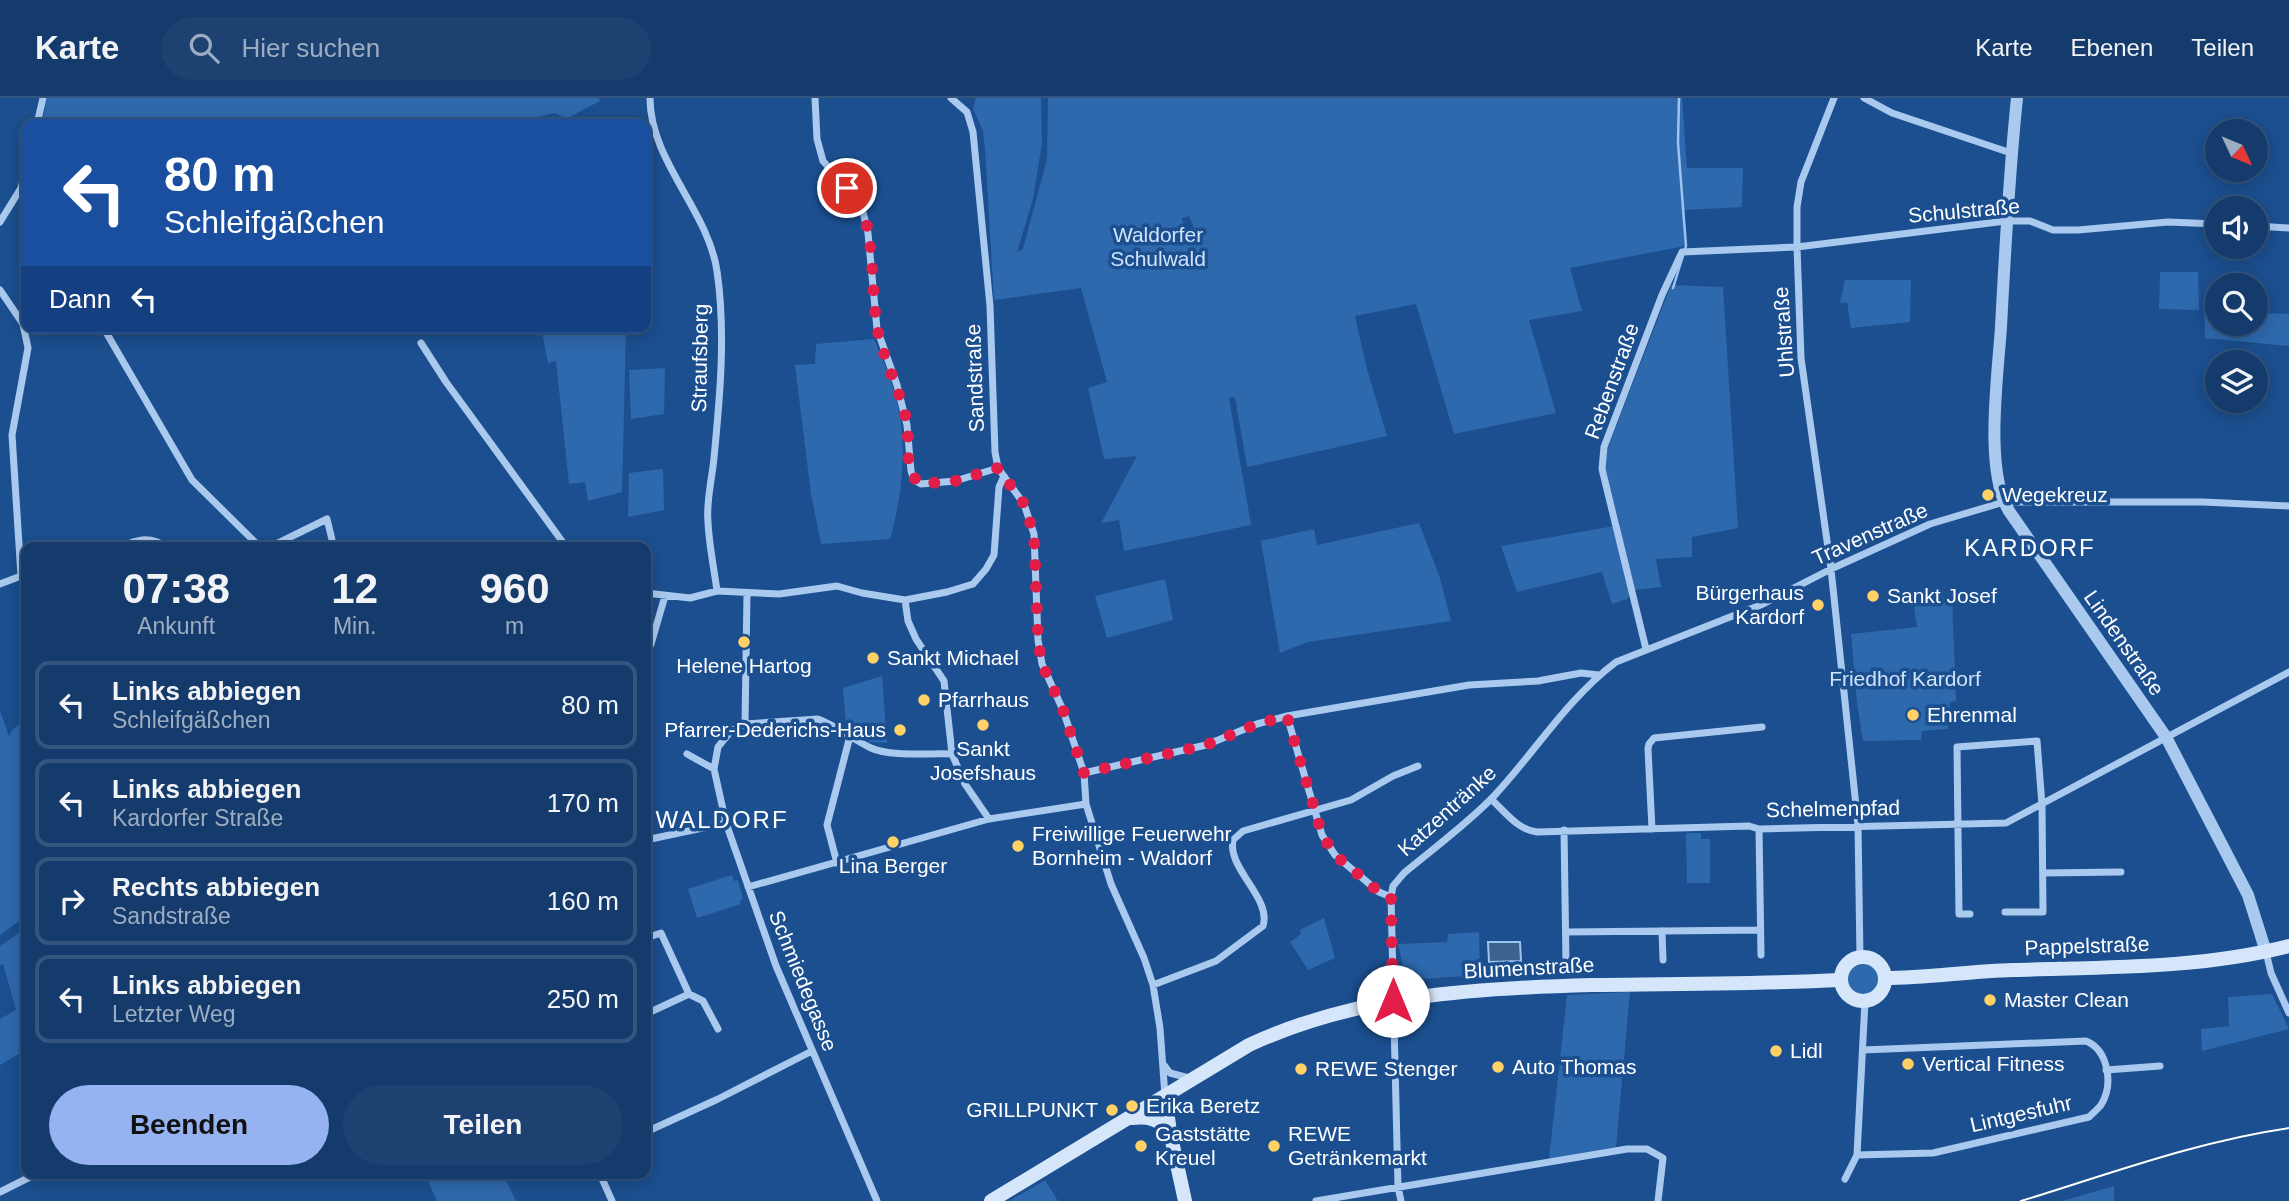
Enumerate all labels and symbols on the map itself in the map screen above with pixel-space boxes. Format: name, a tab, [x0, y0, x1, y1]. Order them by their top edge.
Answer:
north arrow	[2205, 119, 2268, 182]
pin	[817, 158, 877, 218]
street label: Schulstraße	[1907, 194, 2021, 227]
park label: Waldorfer Schulwald	[1110, 223, 1206, 270]
street label: Uhlstraße	[1769, 286, 1798, 378]
street label: Straufsberg	[687, 304, 712, 412]
street label: Rebenstraße	[1580, 320, 1643, 442]
street label: Sandstraße	[961, 323, 988, 433]
place label: Wegekreuz	[2002, 483, 2108, 506]
marker: Wegekreuz	[1980, 487, 1996, 503]
street label: Travenstraße	[1808, 498, 1931, 569]
district label: KARDORF	[1964, 534, 2096, 561]
place label: Bürgerhaus Kardorf	[1695, 581, 1804, 628]
place label: Sankt Josef	[1887, 584, 1997, 607]
street label: Lindenstraße	[2080, 586, 2169, 700]
marker: Sankt Josef	[1865, 588, 1881, 604]
marker: Bürgerhaus Kardorf	[1810, 597, 1826, 613]
marker: Helene Hartog	[736, 634, 752, 650]
place label: Sankt Michael	[887, 646, 1019, 669]
marker: Sankt Michael	[865, 650, 881, 666]
place label: Helene Hartog	[676, 654, 812, 677]
park label: Friedhof Kardorf	[1829, 667, 1981, 690]
place label: Pfarrhaus	[938, 688, 1029, 711]
marker: Pfarrhaus	[916, 692, 932, 708]
place label: Ehrenmal	[1927, 703, 2017, 726]
marker: Ehrenmal	[1905, 707, 1921, 723]
marker: Sankt Josefshaus	[975, 717, 991, 733]
place label: Pfarrer-Dederichs-Haus	[664, 718, 886, 741]
marker: Pfarrer-Dederichs-Haus	[892, 722, 908, 738]
place label: Sankt Josefshaus	[930, 737, 1036, 784]
street label: Katzentränke	[1393, 761, 1500, 861]
street label: Schelmenpfad	[1766, 796, 1900, 821]
district label: WALDORF	[655, 806, 789, 833]
place label: Freiwillige Feuerwehr Bornheim - Waldorf	[1032, 822, 1232, 869]
marker: Lina Berger	[885, 834, 901, 850]
marker: Freiwillige Feuerwehr Bornheim - Waldorf	[1010, 838, 1026, 854]
place label: Lina Berger	[839, 854, 947, 877]
street label: Schmiedegasse	[765, 907, 842, 1054]
street label: Pappelstraße	[2024, 932, 2150, 959]
street label: Blumenstraße	[1463, 953, 1595, 982]
position arrow	[1356, 964, 1430, 1038]
place label: Master Clean	[2004, 988, 2129, 1011]
marker: Master Clean	[1982, 992, 1998, 1008]
place label: Lidl	[1790, 1039, 1823, 1062]
marker: Lidl	[1768, 1043, 1784, 1059]
place label: Vertical Fitness	[1922, 1052, 2064, 1075]
place label: Auto Thomas	[1512, 1055, 1637, 1078]
marker: Vertical Fitness	[1900, 1056, 1916, 1072]
place label: REWE Stenger	[1315, 1057, 1457, 1080]
marker: Auto Thomas	[1490, 1059, 1506, 1075]
marker: REWE Stenger	[1293, 1061, 1309, 1077]
street label: Lintgesfuhr	[1968, 1091, 2074, 1136]
place label: Erika Beretz	[1146, 1094, 1260, 1117]
place label: GRILLPUNKT	[966, 1098, 1098, 1121]
marker: Erika Beretz	[1124, 1098, 1140, 1114]
marker: GRILLPUNKT	[1104, 1102, 1120, 1118]
place label: Gaststätte Kreuel	[1155, 1122, 1251, 1169]
place label: REWE Getränkemarkt	[1288, 1122, 1427, 1169]
marker: Gaststätte Kreuel	[1133, 1138, 1149, 1154]
marker: REWE Getränkemarkt	[1266, 1138, 1282, 1154]

